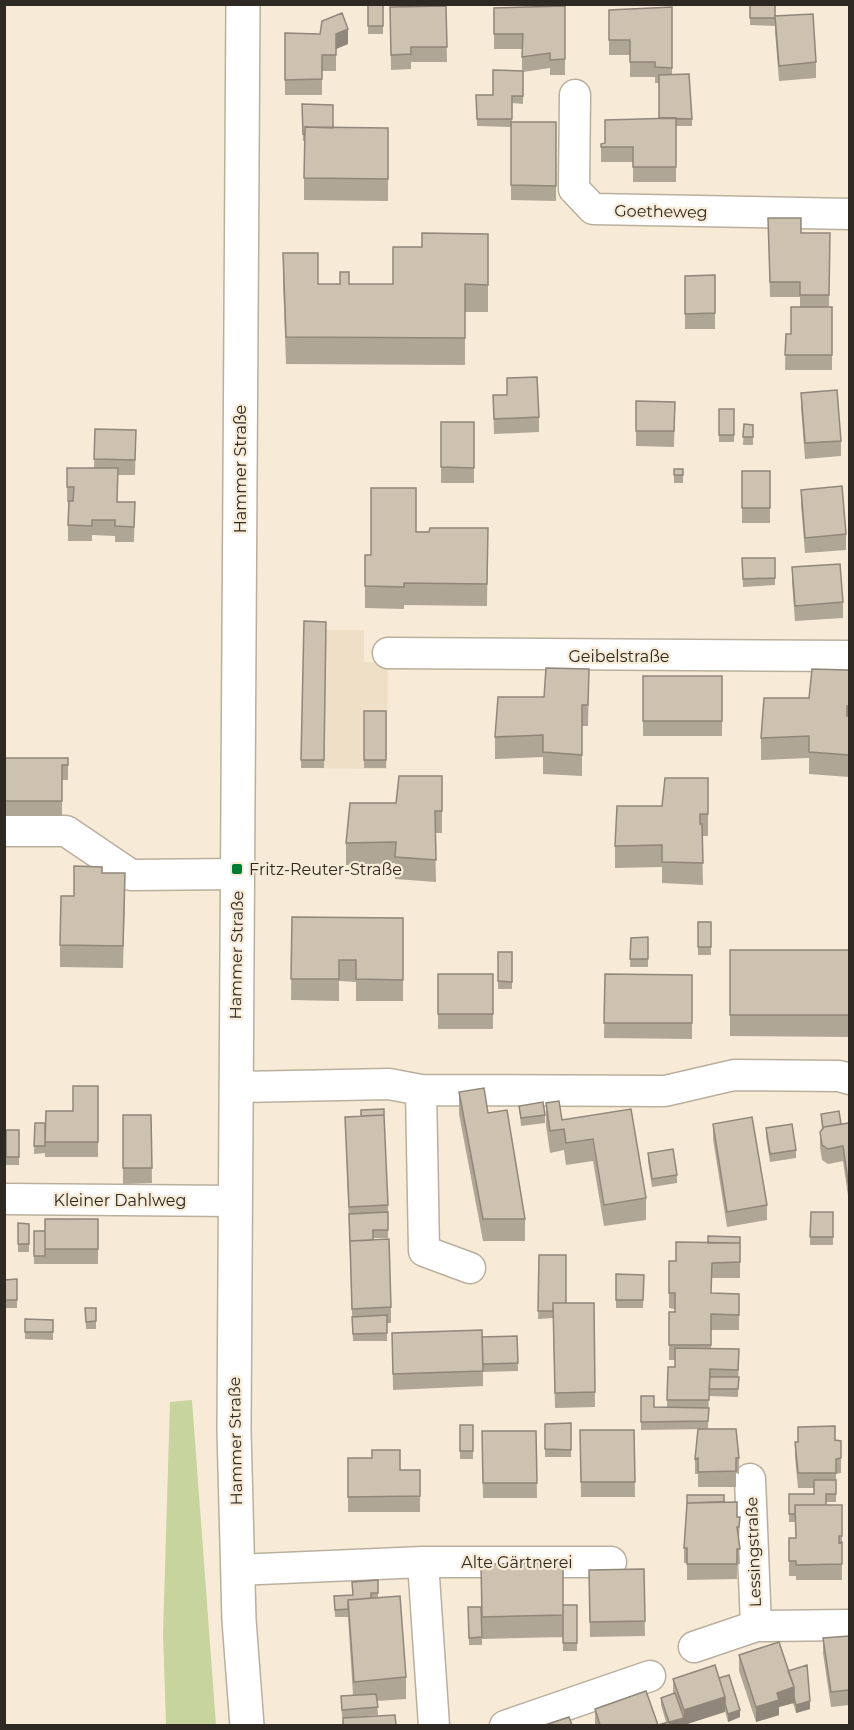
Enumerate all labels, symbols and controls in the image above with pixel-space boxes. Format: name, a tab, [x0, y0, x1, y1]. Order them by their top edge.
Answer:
street label: Goetheweg	[614, 201, 708, 222]
street label: Hammer Straße	[231, 405, 250, 533]
street label: Geibelstraße	[568, 647, 670, 666]
place label: Fritz-Reuter-Straße	[249, 860, 402, 879]
marker: Fritz-Reuter-Straße	[230, 862, 244, 876]
street label: Hammer Straße	[226, 891, 247, 1019]
street label: Kleiner Dahlweg	[54, 1191, 186, 1210]
street label: Hammer Straße	[225, 1377, 246, 1505]
street label: Lessingstraße	[742, 1496, 765, 1608]
street label: Alte Gärtnerei	[461, 1553, 573, 1572]

